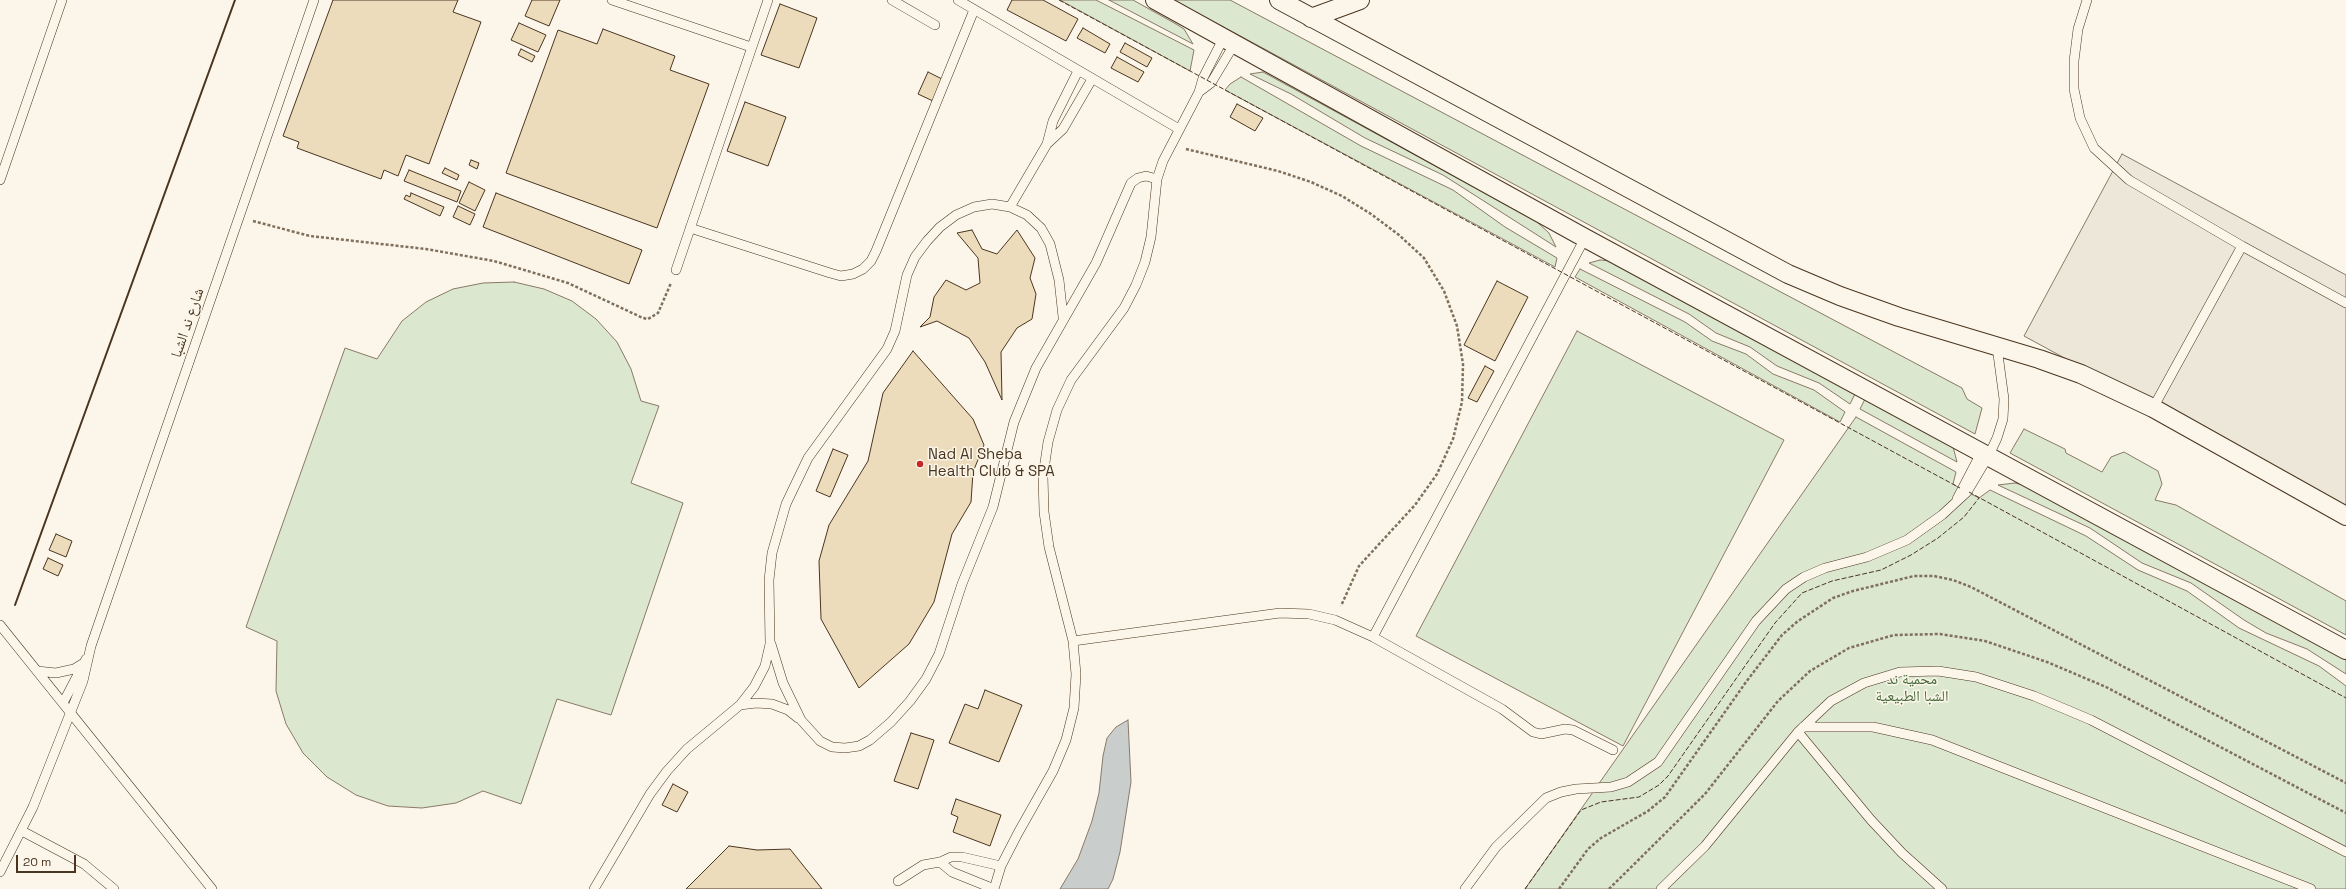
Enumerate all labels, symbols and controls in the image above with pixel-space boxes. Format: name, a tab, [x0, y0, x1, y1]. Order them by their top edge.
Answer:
street label: شارع ند الشبا	[168, 286, 208, 360]
place label: Nad Al Sheba Health Club & SPA	[928, 446, 1055, 481]
marker: Nad Al Sheba Health Club & SPA	[915, 459, 925, 469]
park label: محمية ند الشبا الطبيعية	[1875, 671, 1949, 706]
scale bar	[18, 847, 78, 873]
text: 20 m	[23, 854, 51, 870]

